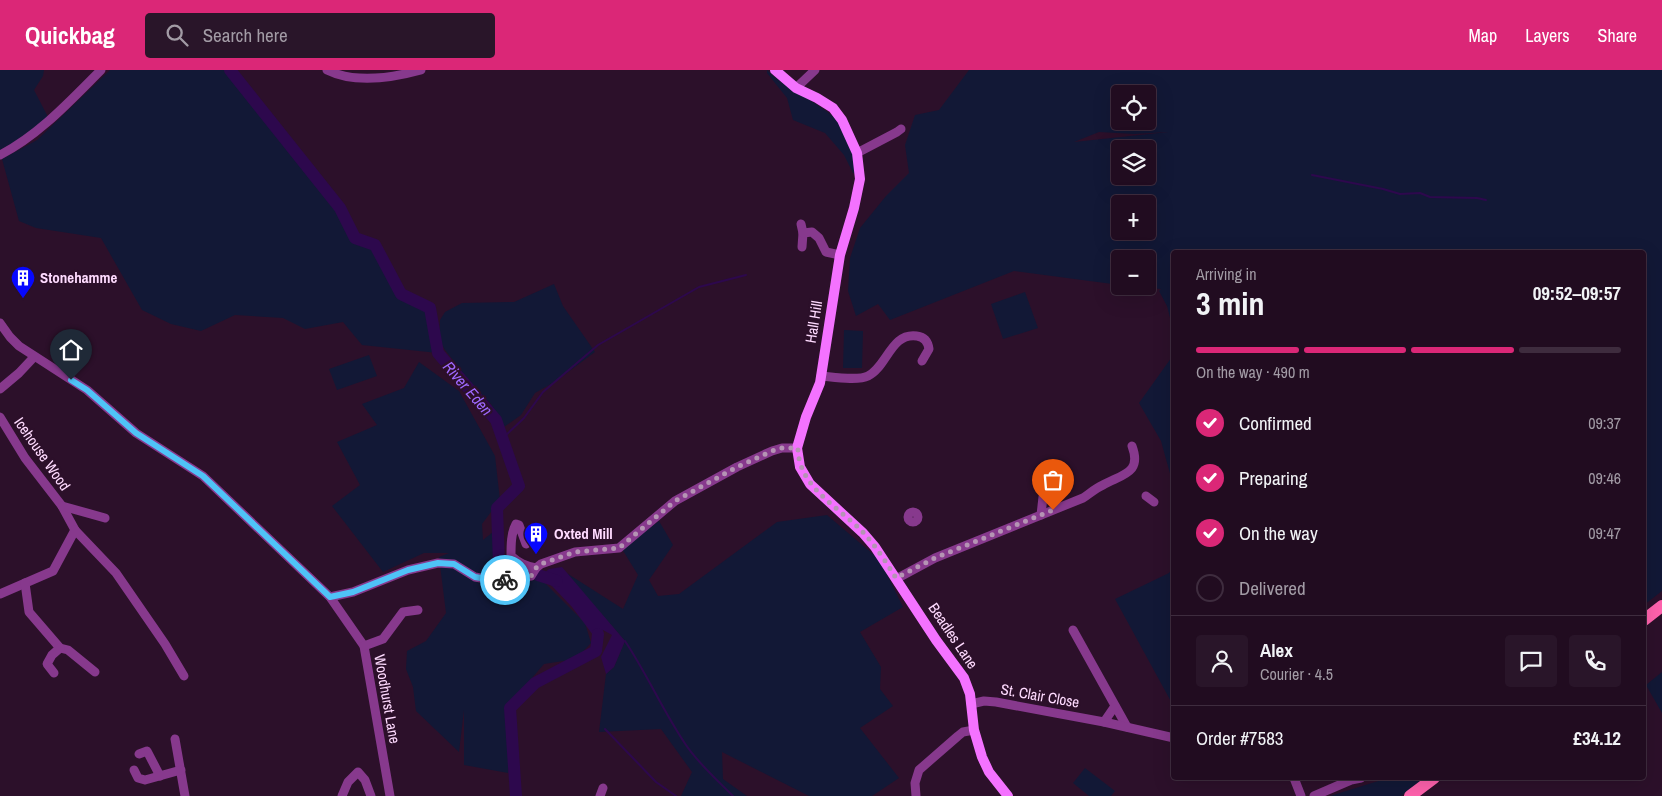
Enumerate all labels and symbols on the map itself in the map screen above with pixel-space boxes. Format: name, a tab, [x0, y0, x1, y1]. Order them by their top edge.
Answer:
building icon: Stonehamme	[10, 265, 36, 299]
place label: Stonehamme	[40, 267, 117, 288]
street label: Hall Hill	[800, 299, 827, 344]
pin	[50, 329, 92, 380]
water label: River Eden	[438, 356, 498, 420]
street label: Icehouse Wood	[9, 413, 75, 495]
pin	[1032, 459, 1074, 510]
building icon: Oxted Mill	[523, 521, 549, 555]
place label: Oxted Mill	[554, 523, 613, 544]
courier	[480, 555, 530, 605]
street label: Beadles Lane	[924, 599, 983, 673]
street label: Woodhurst Lane	[369, 653, 406, 745]
street label: St. Clair Close	[999, 678, 1081, 713]

